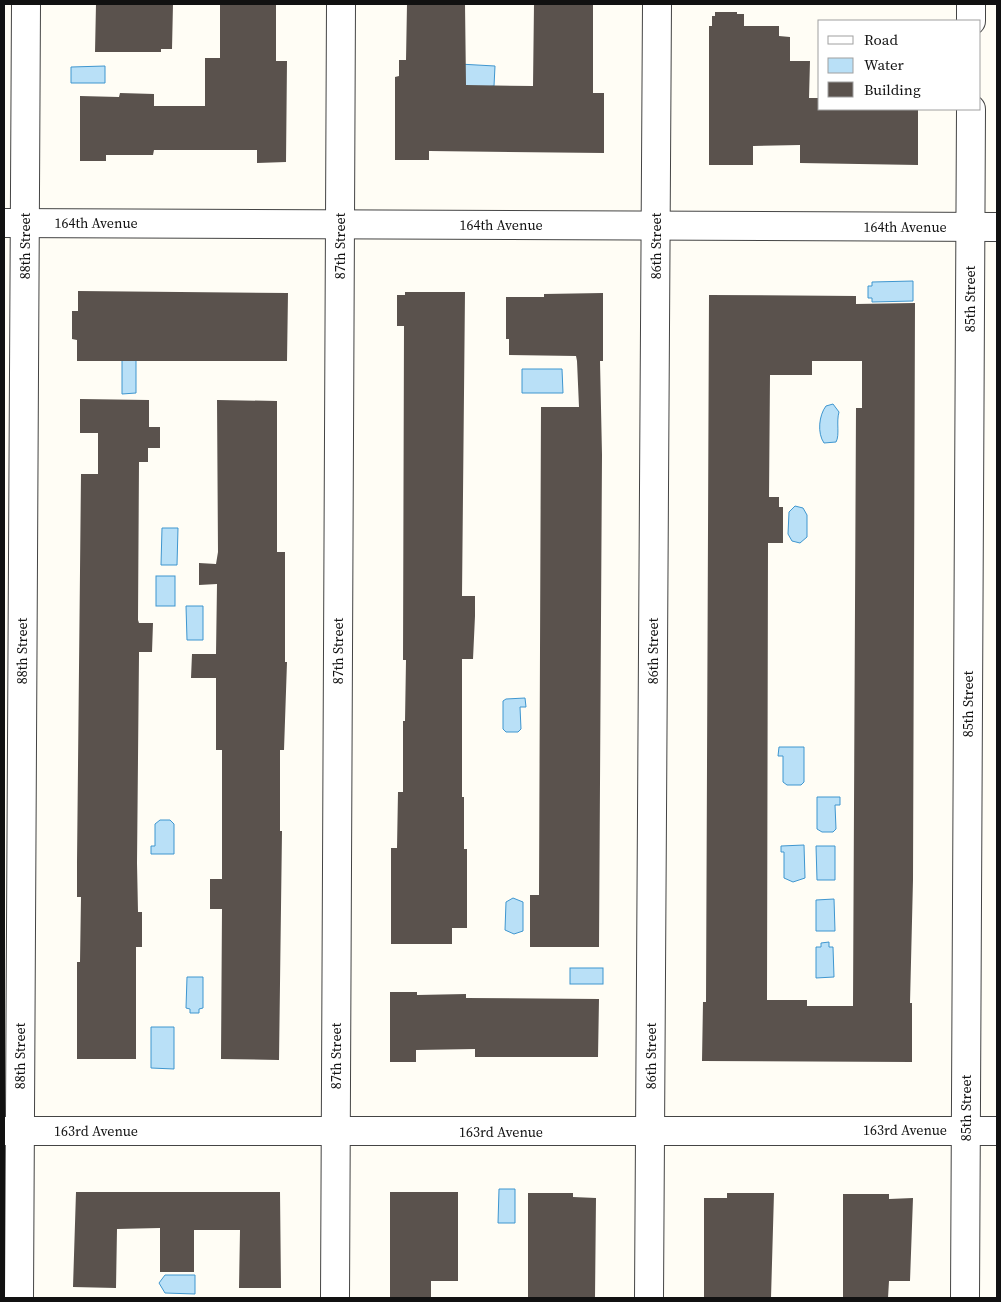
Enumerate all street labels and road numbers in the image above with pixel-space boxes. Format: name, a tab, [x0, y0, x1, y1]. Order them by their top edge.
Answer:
street label: 88th Street	[15, 212, 35, 279]
street label: 87th Street	[330, 212, 350, 279]
street label: 86th Street	[646, 212, 666, 279]
street label: 164th Avenue	[54, 213, 138, 233]
street label: 164th Avenue	[459, 215, 543, 235]
street label: 164th Avenue	[863, 217, 947, 237]
street label: 85th Street	[960, 265, 980, 332]
street label: 88th Street	[12, 617, 32, 684]
street label: 87th Street	[328, 617, 348, 684]
street label: 86th Street	[643, 617, 663, 684]
street label: 85th Street	[958, 670, 978, 737]
street label: 88th Street	[10, 1022, 30, 1089]
street label: 87th Street	[326, 1022, 346, 1089]
street label: 86th Street	[641, 1022, 661, 1089]
street label: 85th Street	[956, 1074, 976, 1141]
street label: 163rd Avenue	[863, 1120, 947, 1140]
street label: 163rd Avenue	[54, 1121, 138, 1141]
street label: 163rd Avenue	[459, 1122, 543, 1142]

